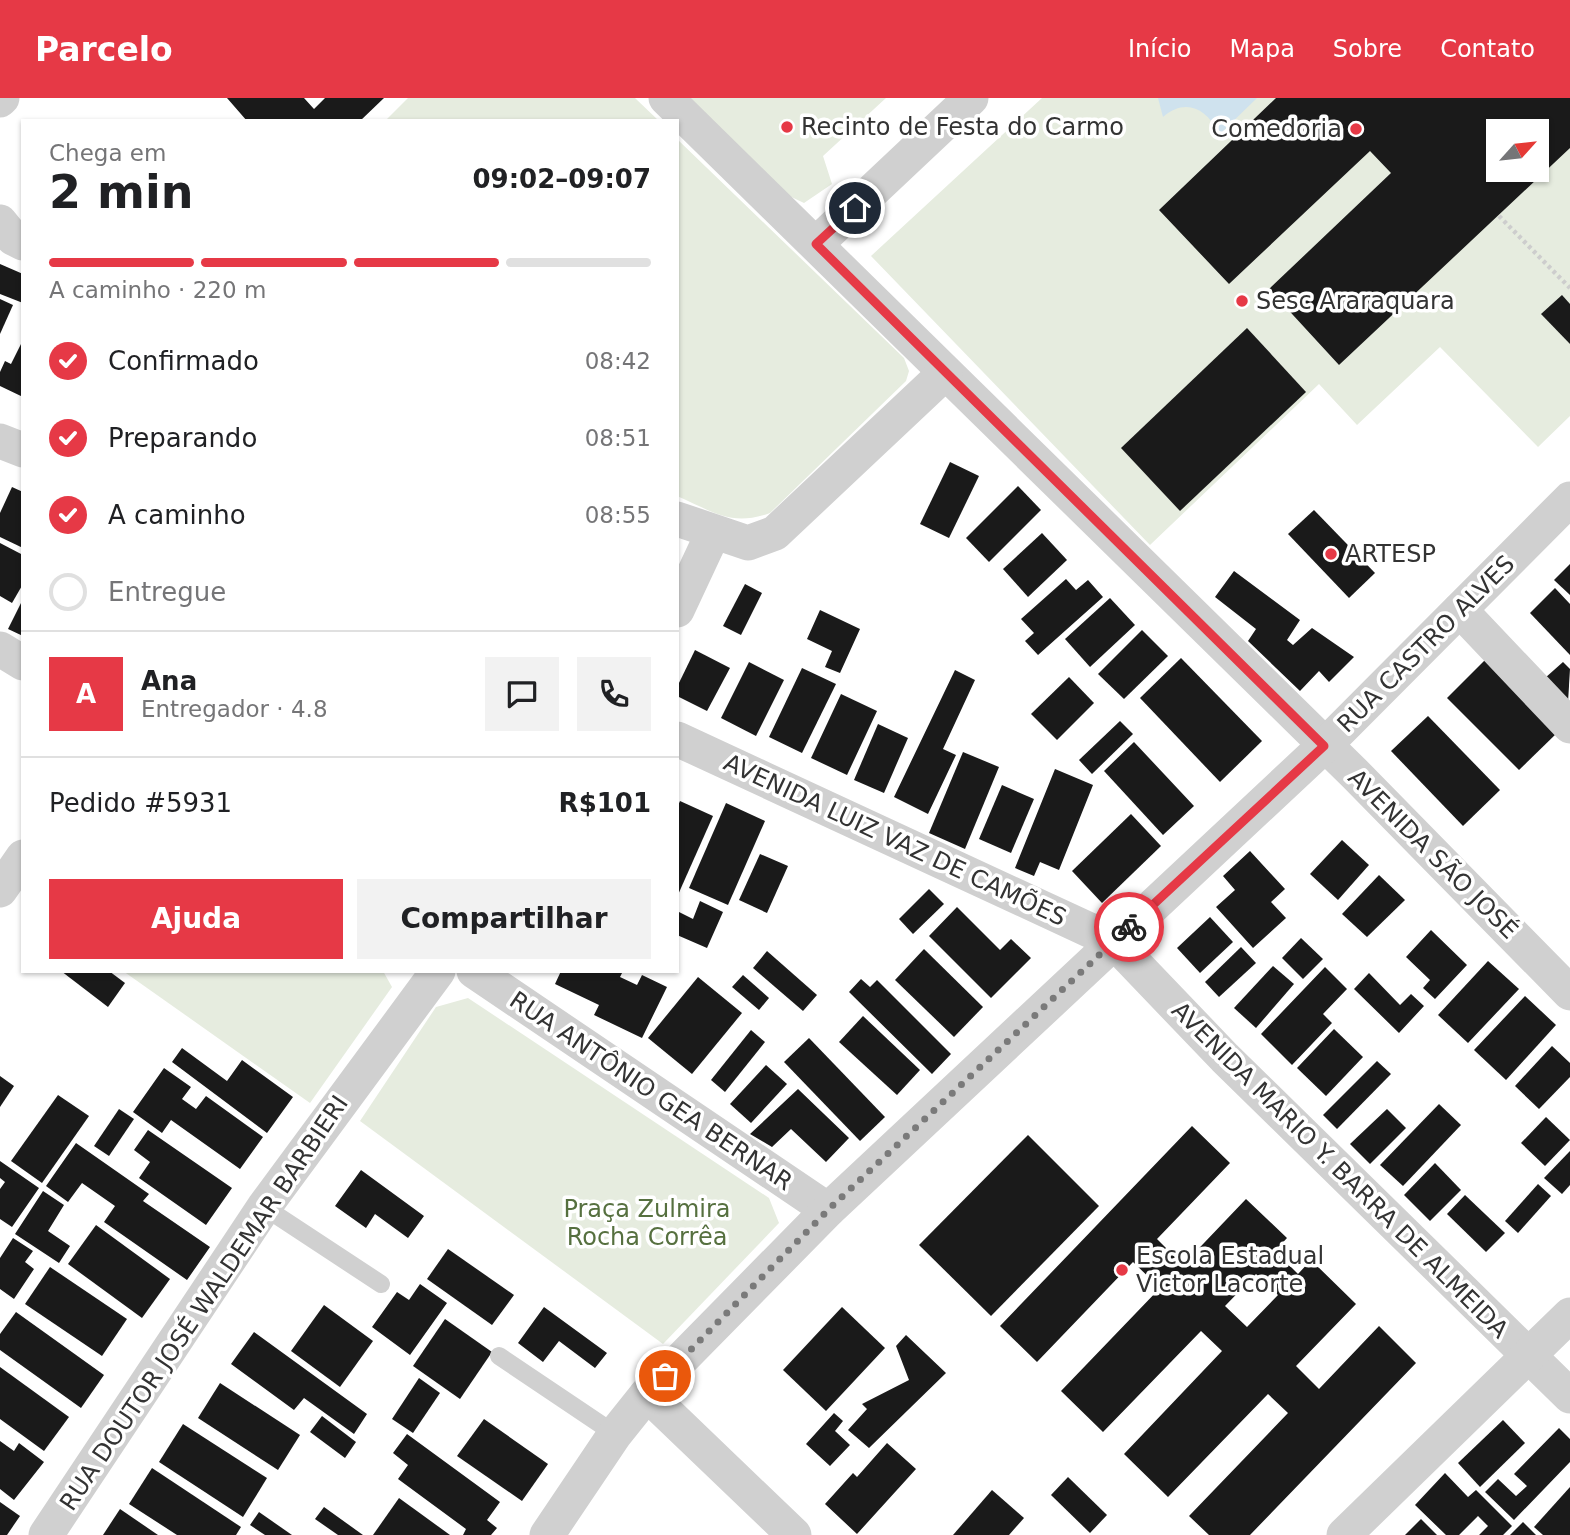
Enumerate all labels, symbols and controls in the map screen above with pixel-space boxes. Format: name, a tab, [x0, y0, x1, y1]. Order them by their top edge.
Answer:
text: Parcelo	[35, 30, 173, 69]
text: Início	[1128, 35, 1192, 63]
text: Mapa	[1230, 35, 1295, 63]
text: Sobre	[1333, 35, 1402, 63]
text: Contato	[1440, 35, 1535, 63]
place label: Recinto de Festa do Carmo	[801, 113, 1124, 141]
place label: Comedoria	[1211, 115, 1342, 143]
marker: Recinto de Festa do Carmo	[779, 119, 795, 135]
north arrow	[1486, 119, 1549, 182]
map controls	[1486, 119, 1549, 182]
marker: Comedoria	[1348, 121, 1364, 137]
text: Chega em	[49, 140, 166, 166]
text: 09:02–09:07	[472, 164, 651, 194]
text: 2 min	[49, 165, 193, 219]
pin	[825, 178, 885, 238]
icon: home	[836, 189, 874, 227]
text: A caminho · 220 m	[49, 277, 266, 303]
place label: Sesc Araraquara	[1256, 287, 1455, 315]
marker: Sesc Araraquara	[1234, 293, 1250, 309]
icon: check	[49, 342, 87, 380]
text: Confirmado	[108, 346, 259, 376]
text: 08:42	[585, 348, 651, 374]
icon: check	[49, 419, 87, 457]
text: Preparando	[108, 423, 257, 453]
text: 08:51	[585, 425, 651, 451]
icon: check	[49, 496, 87, 534]
text: A caminho	[108, 500, 246, 530]
text: 08:55	[585, 502, 651, 528]
place label: ARTESP	[1345, 540, 1436, 568]
marker: ARTESP	[1323, 546, 1339, 562]
street label: RUA CASTRO ALVES	[1332, 550, 1520, 738]
text: Entregue	[108, 577, 226, 607]
button: chat	[485, 657, 559, 731]
button: phone	[577, 657, 651, 731]
text: Ana	[141, 666, 197, 696]
text: A	[76, 679, 96, 709]
text: Entregador · 4.8	[141, 696, 328, 722]
street label: AVENIDA LUIZ VAZ DE CAMÕES	[719, 746, 1071, 932]
street label: AVENIDA SÃO JOSÉ	[1342, 762, 1525, 945]
text: Pedido #5931	[49, 788, 232, 818]
text: R$101	[559, 788, 651, 818]
button: Ajuda	[49, 879, 343, 959]
button: Compartilhar	[357, 879, 651, 959]
courier	[1094, 892, 1164, 962]
icon: bike	[1110, 908, 1148, 946]
street label: RUA ANTÔNIO GEA BERNAR	[504, 984, 799, 1196]
street label: AVENIDA MARIO Y. BARRA DE ALMEIDA	[1166, 996, 1514, 1344]
street label: RUA DOUTOR JOSÉ WALDEMAR BARBIERI	[53, 1090, 354, 1516]
park label: Praça Zulmira Rocha Corrêa	[563, 1195, 731, 1251]
place label: Escola Estadual Victor Lacorte	[1136, 1242, 1324, 1298]
marker: Escola Estadual Victor Lacorte	[1114, 1262, 1130, 1278]
pin	[635, 1346, 695, 1406]
icon: bag	[646, 1357, 684, 1395]

